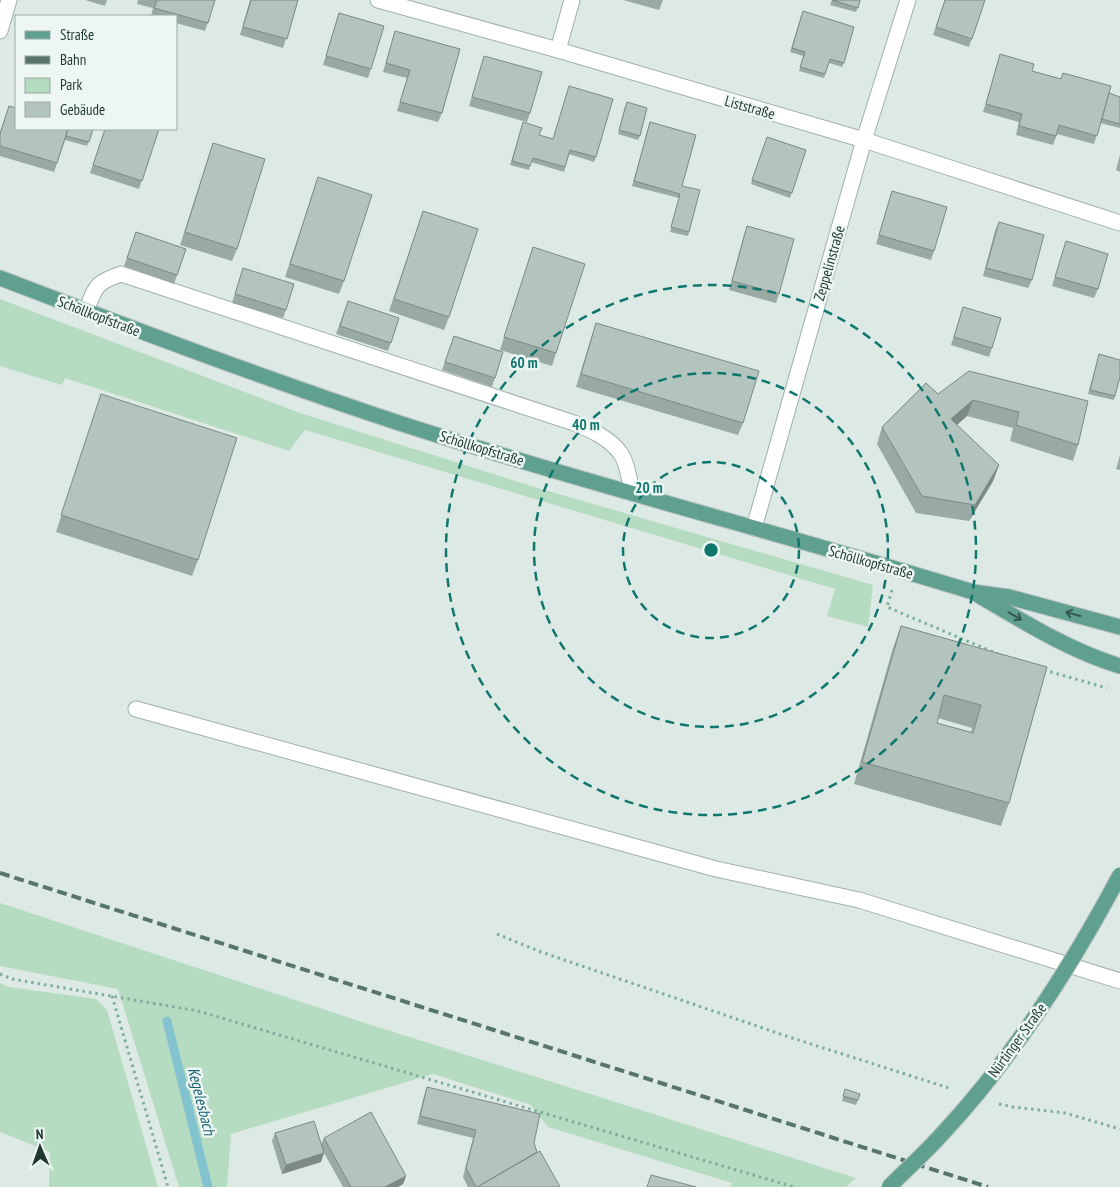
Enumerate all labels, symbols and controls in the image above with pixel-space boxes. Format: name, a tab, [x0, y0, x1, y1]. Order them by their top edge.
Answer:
legend	[15, 15, 178, 130]
text: Straße	[60, 25, 94, 44]
text: Bahn	[60, 50, 86, 69]
text: Park	[60, 75, 82, 94]
street label: Liststraße	[723, 91, 777, 123]
text: Gebäude	[60, 100, 105, 119]
street label: Zeppelinstraße	[809, 223, 849, 303]
street label: Schöllkopfstraße	[55, 292, 143, 340]
text: 60 m	[510, 353, 538, 372]
text: 40 m	[572, 415, 600, 434]
street label: Schöllkopfstraße	[438, 426, 526, 470]
text: 20 m	[635, 478, 663, 497]
centre of rings	[702, 541, 720, 559]
street label: Schöllkopfstraße	[827, 541, 915, 583]
one-way arrow	[1065, 608, 1081, 618]
one-way arrow	[1007, 612, 1021, 622]
street label: Nürtinger Straße	[984, 999, 1050, 1081]
water label: Kegelesbach	[184, 1065, 220, 1138]
north arrow	[15, 1122, 65, 1172]
text: N	[35, 1125, 44, 1143]

